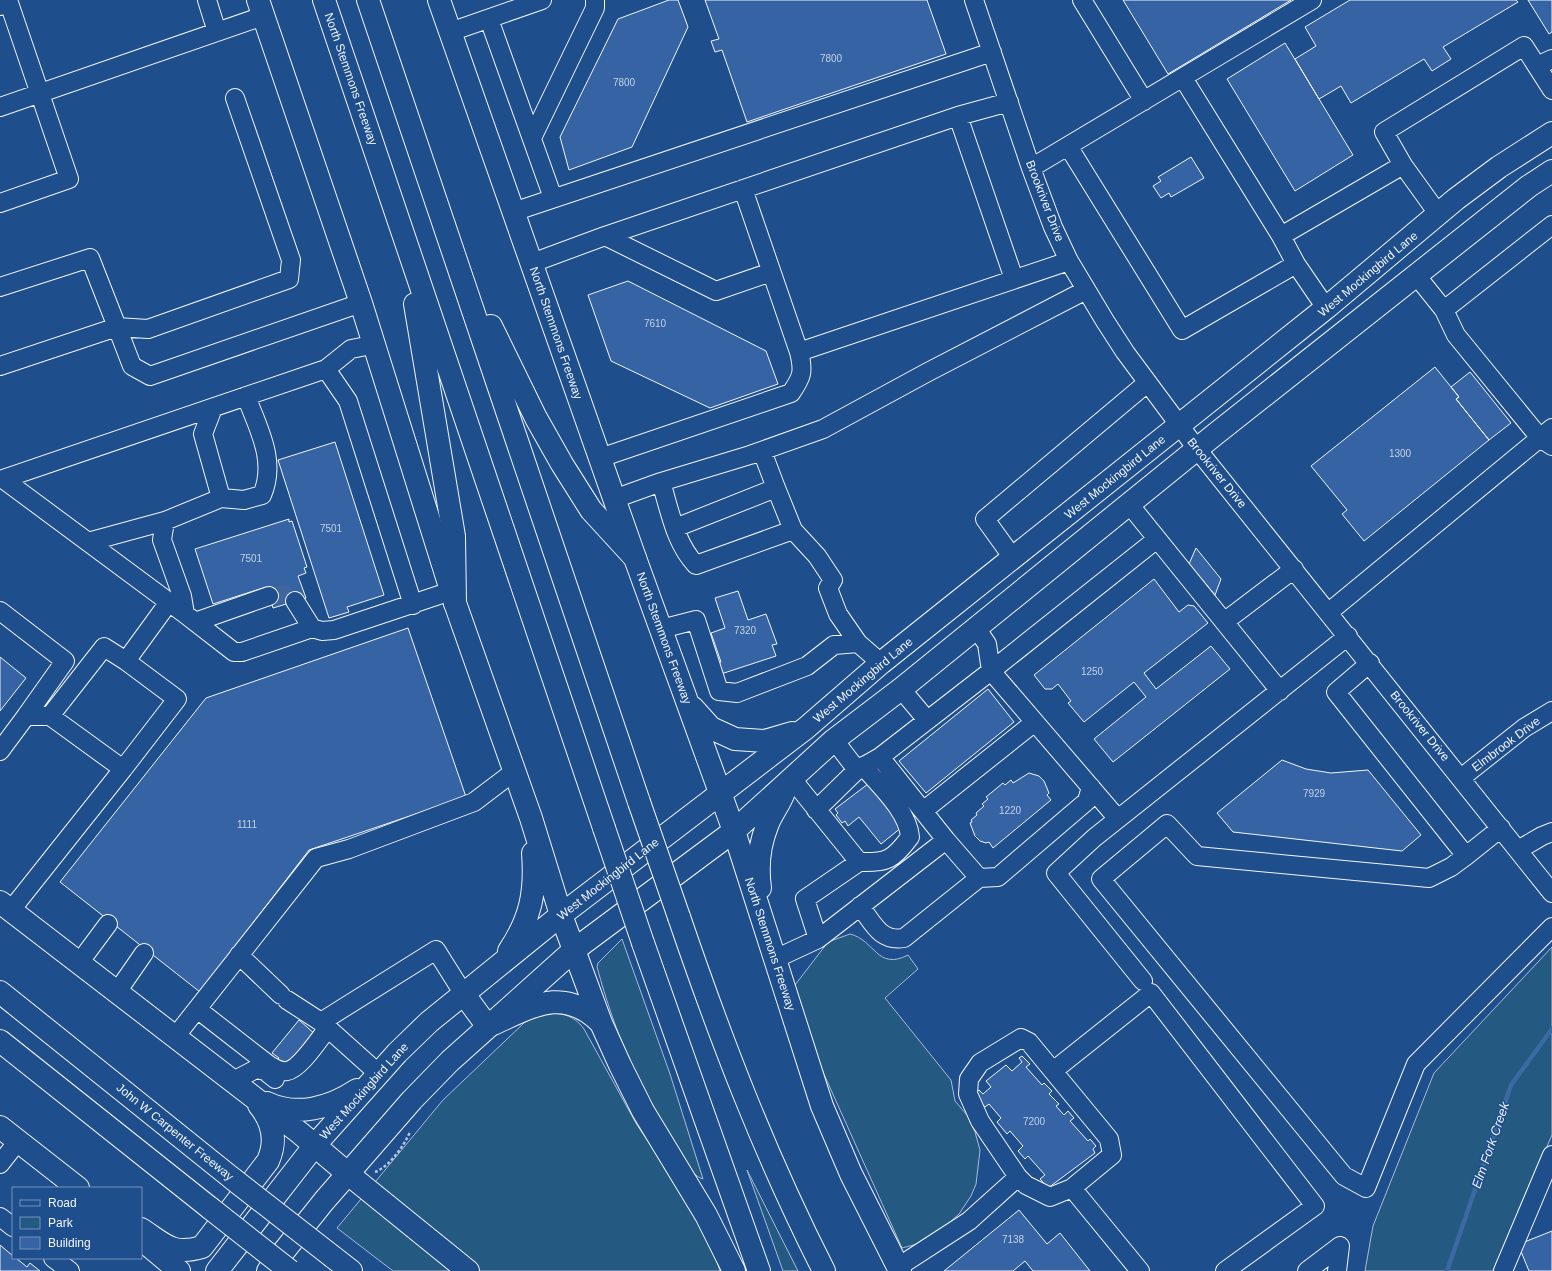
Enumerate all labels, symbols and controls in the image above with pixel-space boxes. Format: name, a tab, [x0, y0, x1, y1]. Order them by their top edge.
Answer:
street label: North Stemmons Freeway	[322, 11, 380, 147]
house number: 7800	[820, 53, 843, 64]
house number: 7800	[613, 77, 636, 88]
street label: Brookriver Drive	[1023, 158, 1067, 244]
street label: West Mockingbird Lane	[1316, 228, 1421, 320]
street label: North Stemmons Freeway	[527, 265, 585, 401]
house number: 7610	[644, 318, 667, 329]
street label: West Mockingbird Lane	[1062, 432, 1168, 522]
street label: Brookriver Drive	[1184, 435, 1250, 511]
house number: 1300	[1389, 448, 1412, 459]
house number: 7501	[320, 523, 343, 534]
house number: 7501	[240, 553, 263, 564]
street label: North Stemmons Freeway	[634, 570, 694, 706]
house number: 7320	[734, 625, 757, 636]
street label: West Mockingbird Lane	[811, 634, 916, 726]
house number: 1250	[1081, 666, 1104, 677]
street label: Brookriver Drive	[1387, 688, 1453, 764]
street label: Elmbrook Drive	[1469, 714, 1543, 774]
house number: 7929	[1303, 788, 1326, 799]
house number: 1220	[999, 805, 1022, 816]
house number: 1111	[237, 819, 257, 830]
street label: West Mockingbird Lane	[554, 835, 662, 923]
street label: North Stemmons Freeway	[742, 876, 798, 1012]
street label: West Mockingbird Lane	[317, 1040, 411, 1142]
street label: John W Carpenter Freeway	[114, 1080, 236, 1184]
water label: Elm Fork Creek	[1469, 1099, 1513, 1190]
house number: 7200	[1023, 1116, 1046, 1127]
legend	[12, 1187, 142, 1259]
text: Road	[48, 1196, 77, 1210]
text: Park	[48, 1216, 74, 1230]
house number: 7138	[1002, 1234, 1025, 1245]
text: Building	[48, 1236, 91, 1250]

